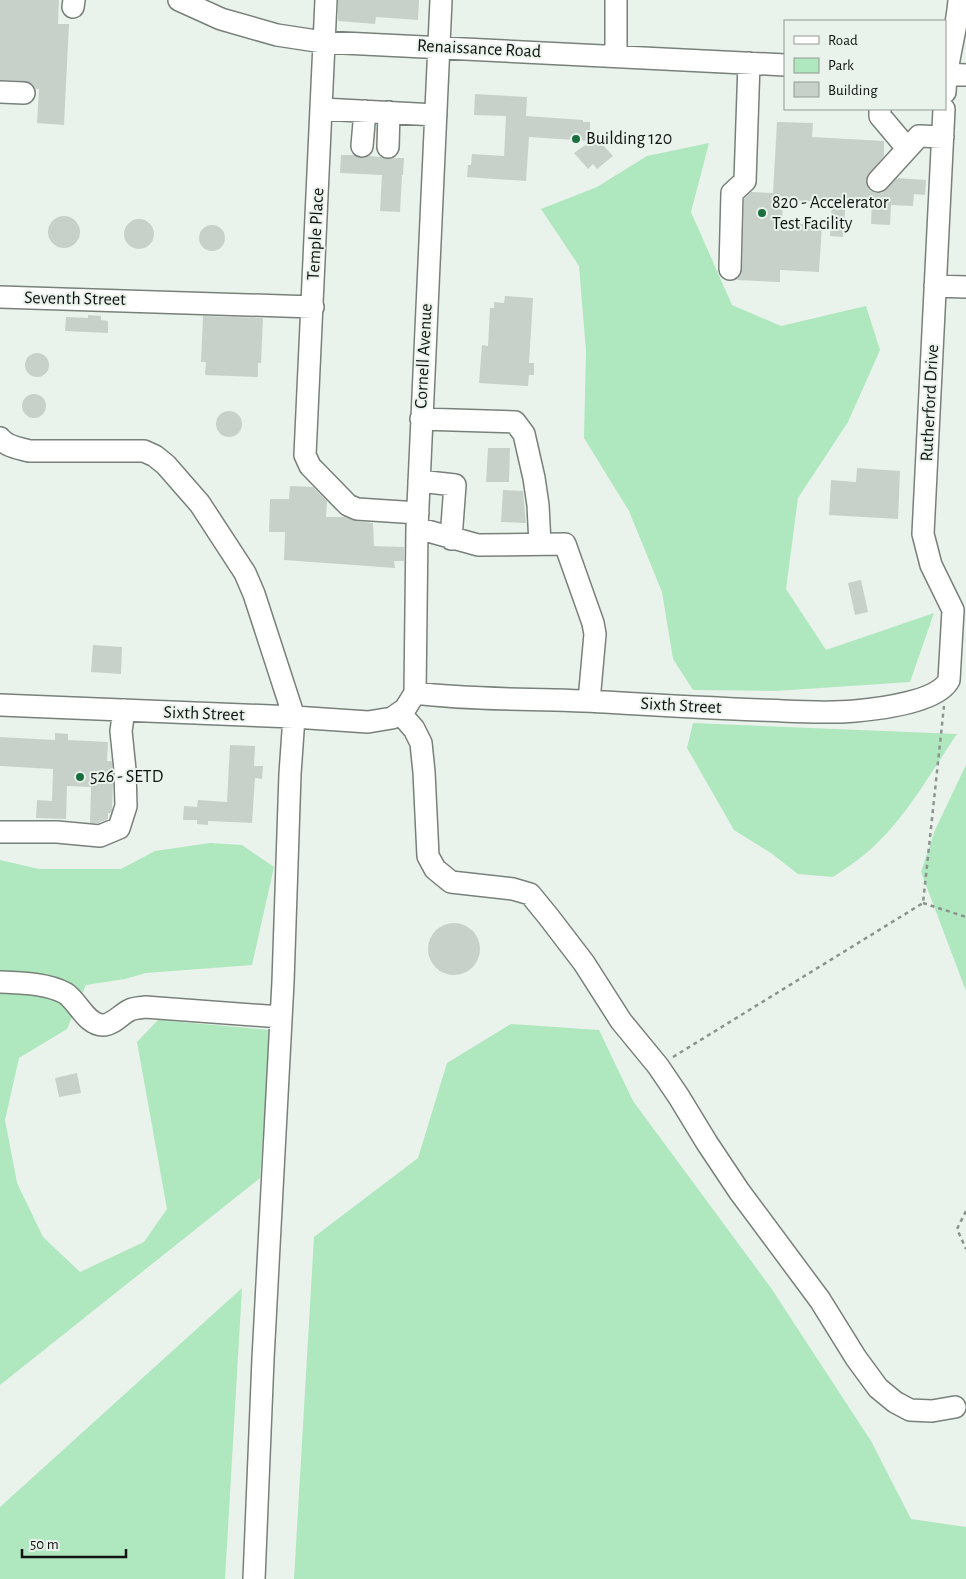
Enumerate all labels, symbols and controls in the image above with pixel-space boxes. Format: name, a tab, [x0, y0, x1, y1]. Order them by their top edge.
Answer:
legend	[784, 20, 946, 110]
text: Road	[828, 33, 858, 48]
street label: Renaissance Road	[416, 37, 542, 61]
text: Park	[828, 58, 854, 73]
text: Building	[828, 83, 878, 98]
place label: Building 120	[586, 130, 672, 148]
marker: Building 120	[570, 133, 582, 145]
street label: Temple Place	[305, 187, 327, 281]
place label: 820 - Accelerator Test Facility	[772, 194, 889, 233]
marker: 820 - Accelerator Test Facility	[756, 207, 768, 219]
street label: Seventh Street	[24, 289, 126, 309]
street label: Cornell Avenue	[412, 303, 436, 409]
street label: Rutherford Drive	[918, 344, 942, 462]
street label: Sixth Street	[640, 695, 722, 717]
street label: Sixth Street	[163, 704, 245, 724]
place label: 526 - SETD	[90, 768, 163, 786]
marker: 526 - SETD	[74, 771, 86, 783]
scale bar	[22, 1526, 126, 1558]
text: 50 m	[30, 1537, 59, 1552]

